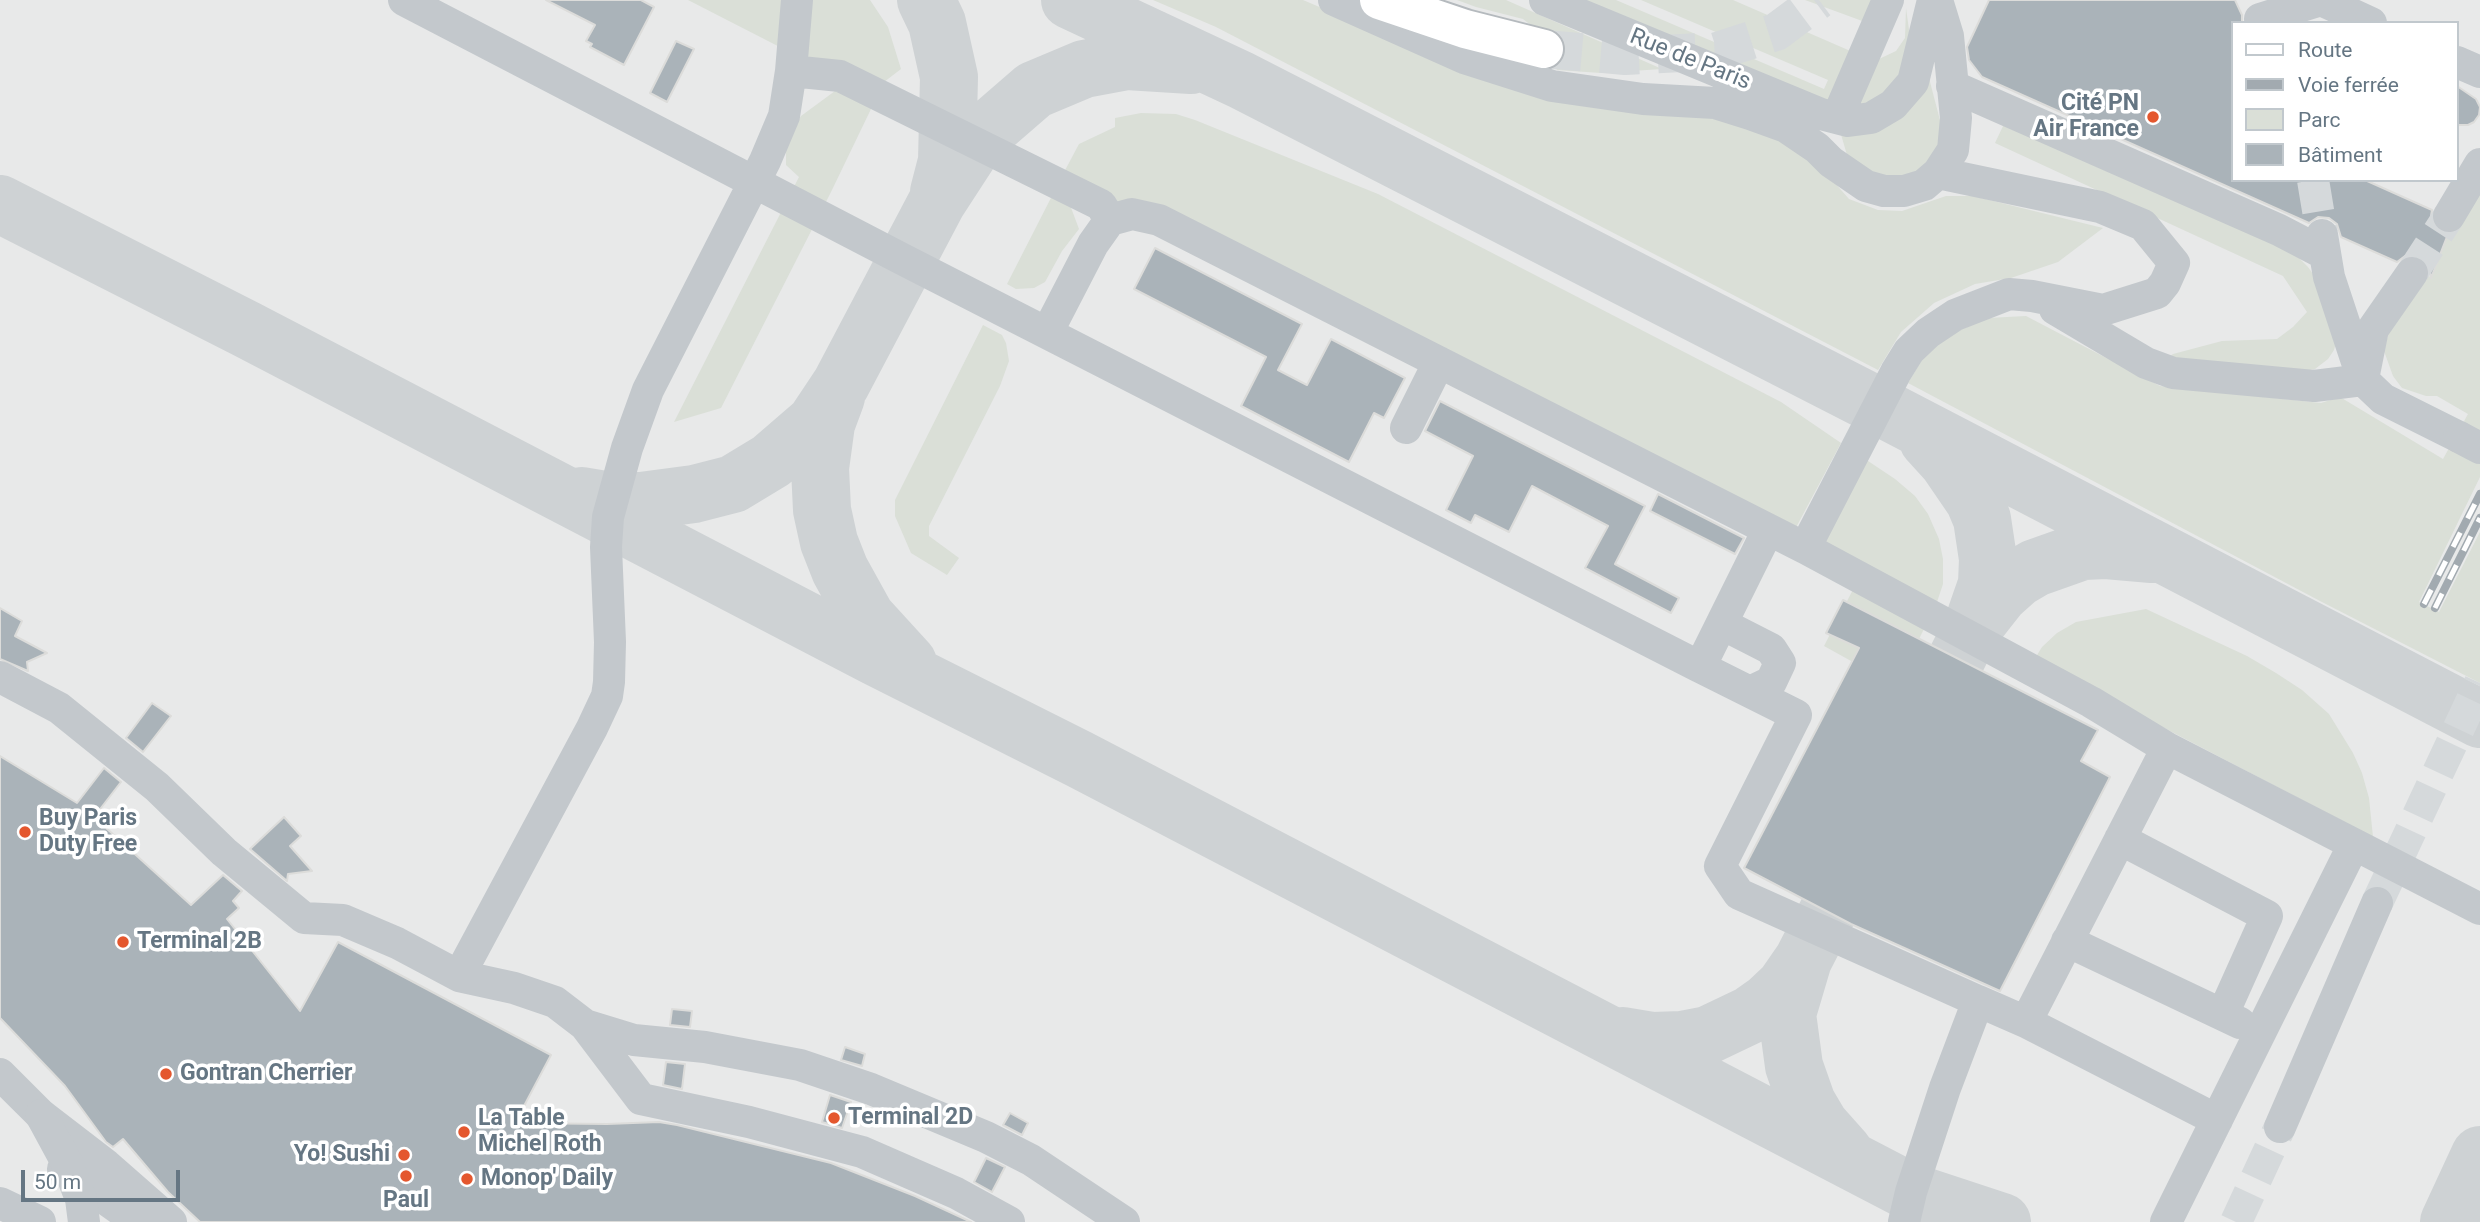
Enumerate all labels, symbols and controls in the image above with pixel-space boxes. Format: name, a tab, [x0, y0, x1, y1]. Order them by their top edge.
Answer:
legend	[2232, 21, 2459, 182]
street label: Rue de Paris	[1626, 23, 1754, 97]
text: Route	[2298, 38, 2353, 62]
text: Voie ferrée	[2298, 73, 2399, 97]
place label: Cité PN Air France	[2033, 90, 2139, 144]
text: Parc	[2298, 108, 2340, 132]
marker: Cité PN Air France	[2145, 109, 2161, 125]
text: Bâtiment	[2298, 143, 2383, 167]
place label: Buy Paris Duty Free	[39, 805, 137, 859]
marker: Buy Paris Duty Free	[17, 824, 33, 840]
place label: Terminal 2B	[137, 928, 262, 956]
marker: Terminal 2B	[115, 934, 131, 950]
place label: Gontran Cherrier	[180, 1060, 352, 1088]
marker: Gontran Cherrier	[158, 1066, 174, 1082]
place label: Terminal 2D	[848, 1104, 973, 1132]
place label: La Table Michel Roth	[478, 1105, 602, 1159]
marker: Terminal 2D	[826, 1110, 842, 1126]
marker: La Table Michel Roth	[456, 1124, 472, 1140]
place label: Yo! Sushi	[294, 1141, 390, 1169]
marker: Yo! Sushi	[396, 1147, 412, 1163]
scale bar	[24, 1156, 184, 1200]
place label: Monop' Daily	[481, 1165, 613, 1193]
marker: Paul	[398, 1168, 414, 1184]
text: 50 m	[34, 1170, 81, 1194]
marker: Monop' Daily	[459, 1171, 475, 1187]
place label: Paul	[383, 1187, 429, 1215]

